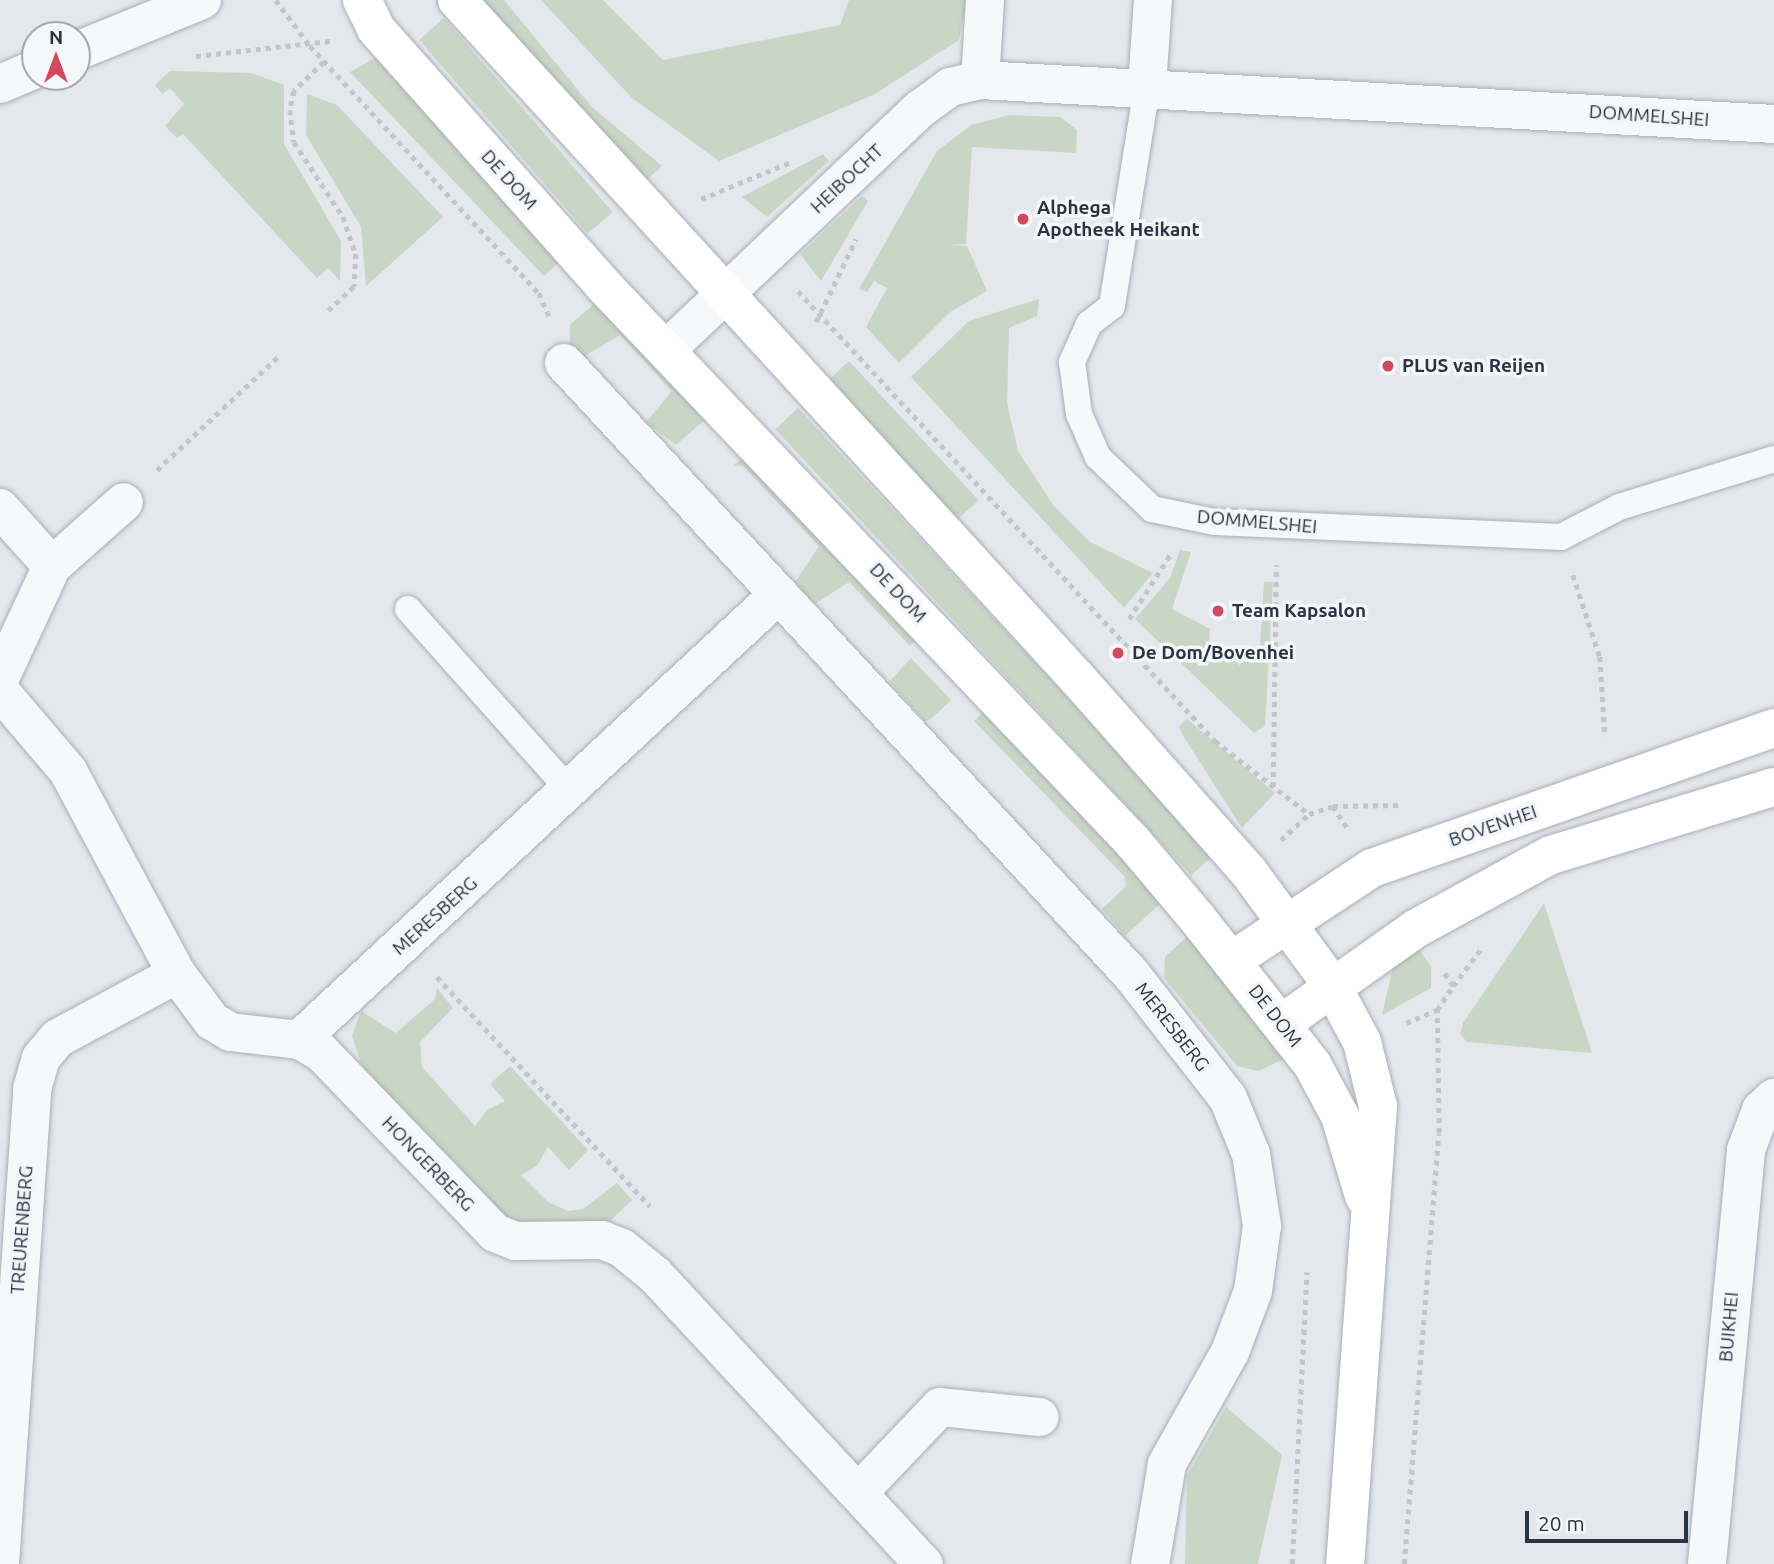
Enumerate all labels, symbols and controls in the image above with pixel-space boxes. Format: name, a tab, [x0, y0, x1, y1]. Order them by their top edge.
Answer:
north arrow	[21, 21, 91, 91]
text: N	[49, 26, 63, 48]
street label: DOMMELSHEI	[1588, 100, 1710, 132]
street label: HEIBOCHT	[806, 140, 888, 218]
street label: DE DOM	[476, 145, 542, 215]
place label: Alphega Apotheek Heikant	[1037, 197, 1200, 241]
marker: Alphega Apotheek Heikant	[1015, 211, 1031, 227]
place label: PLUS van Reijen	[1402, 355, 1545, 377]
marker: PLUS van Reijen	[1380, 358, 1396, 374]
street label: DOMMELSHEI	[1196, 505, 1318, 539]
street label: DE DOM	[865, 558, 931, 628]
place label: Team Kapsalon	[1232, 600, 1366, 622]
marker: Team Kapsalon	[1210, 603, 1226, 619]
place label: De Dom/Bovenhei	[1132, 642, 1294, 664]
marker: De Dom/Bovenhei	[1110, 645, 1126, 661]
street label: BOVENHEI	[1446, 800, 1540, 852]
street label: MERESBERG	[388, 872, 482, 960]
street label: MERESBERG	[1130, 978, 1214, 1076]
street label: DE DOM	[1244, 980, 1306, 1052]
street label: HONGERBERG	[377, 1112, 479, 1216]
street label: TREURENBERG	[6, 1165, 38, 1295]
street label: BUIKHEI	[1715, 1291, 1743, 1363]
scale bar	[1529, 1498, 1692, 1542]
text: 20 m	[1538, 1511, 1585, 1535]

